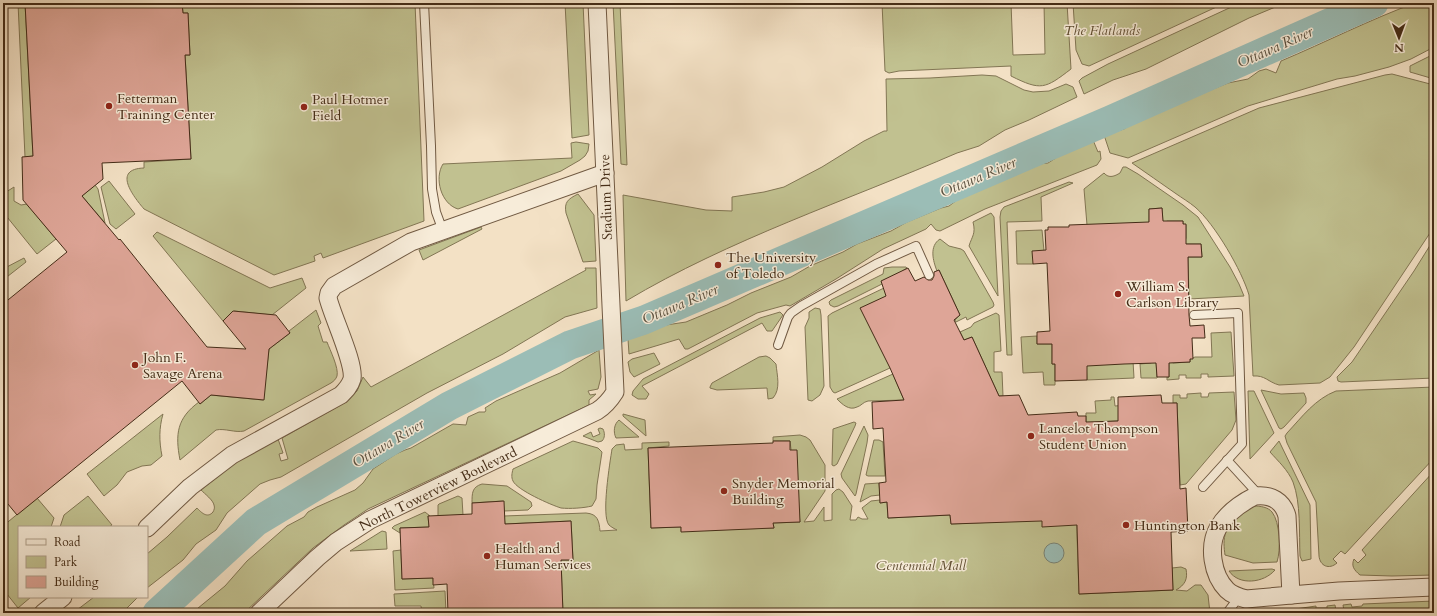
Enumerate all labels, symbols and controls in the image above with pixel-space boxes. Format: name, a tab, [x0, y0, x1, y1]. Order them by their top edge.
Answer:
north arrow	[1379, 18, 1419, 58]
park label: The Flatlands	[1064, 21, 1140, 40]
water label: Ottawa River	[1234, 21, 1317, 73]
text: N	[1394, 40, 1404, 55]
place label: Fetterman Training Center	[117, 89, 216, 124]
place label: Paul Hotmer Field	[312, 90, 389, 125]
marker: Fetterman Training Center	[104, 101, 114, 111]
marker: Paul Hotmer Field	[299, 102, 309, 112]
water label: Ottawa River	[937, 152, 1020, 202]
street label: Stadium Drive	[595, 154, 617, 240]
place label: The University of Toledo	[726, 248, 817, 283]
marker: The University of Toledo	[713, 260, 723, 270]
place label: William S. Carlson Library	[1125, 277, 1220, 312]
water label: Ottawa River	[639, 279, 722, 329]
marker: William S. Carlson Library	[1113, 289, 1123, 299]
place label: John F. Savage Arena	[141, 348, 223, 383]
marker: John F. Savage Arena	[130, 360, 140, 370]
water label: Ottawa River	[348, 413, 429, 472]
place label: Lancelot Thompson Student Union	[1039, 419, 1159, 454]
marker: Lancelot Thompson Student Union	[1026, 431, 1036, 441]
street label: North Towerview Boulevard	[356, 442, 521, 536]
place label: Snyder Memorial Building	[732, 474, 835, 509]
marker: Snyder Memorial Building	[719, 486, 729, 496]
place label: Huntington Bank	[1134, 516, 1241, 535]
marker: Huntington Bank	[1121, 520, 1131, 530]
legend	[18, 526, 148, 598]
text: Road	[54, 534, 81, 550]
place label: Health and Human Services	[495, 539, 591, 574]
marker: Health and Human Services	[482, 551, 492, 561]
text: Park	[54, 554, 78, 570]
park label: Centennial Mall	[876, 556, 967, 575]
text: Building	[54, 574, 99, 590]

